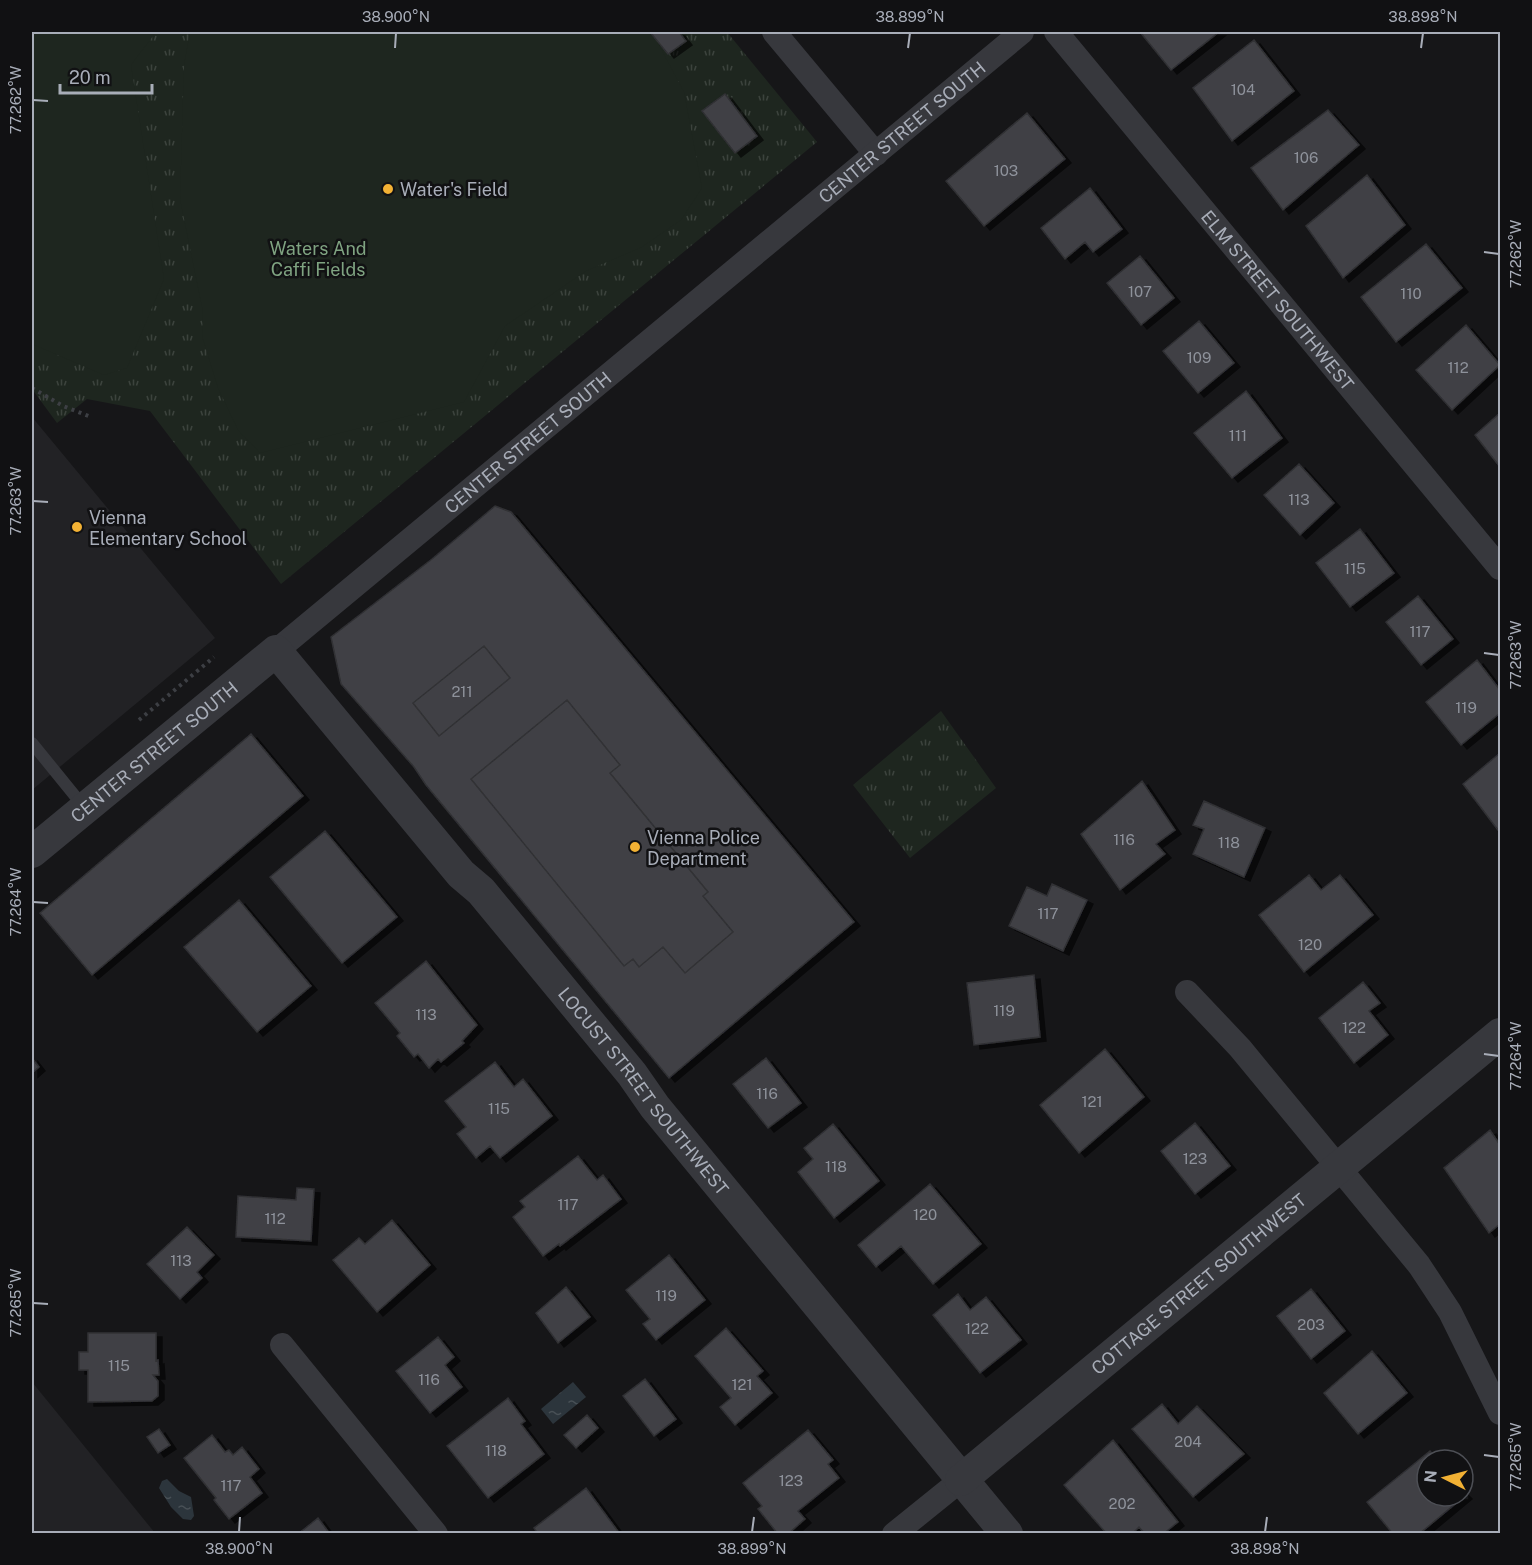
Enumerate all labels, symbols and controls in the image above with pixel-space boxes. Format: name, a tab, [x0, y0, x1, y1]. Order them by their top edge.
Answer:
text: 38.900°N	[362, 8, 430, 25]
text: 38.899°N	[876, 8, 944, 25]
text: 38.898°N	[1388, 8, 1458, 25]
scale bar	[60, 57, 152, 95]
street label: CENTER STREET SOUTH	[814, 57, 989, 207]
text: 77.262°W	[7, 66, 24, 134]
text: 20 m	[69, 67, 111, 88]
house number: 104	[1231, 81, 1255, 98]
house number: 106	[1294, 149, 1318, 166]
house number: 103	[994, 162, 1018, 179]
place label: Water's Field	[400, 179, 508, 200]
marker: Water's Field	[381, 182, 395, 196]
street label: ELM STREET SOUTHWEST	[1197, 206, 1359, 394]
text: 77.262°W	[1507, 220, 1524, 288]
park label: Waters And Caffi Fields	[269, 238, 367, 280]
house number: 107	[1128, 283, 1152, 300]
house number: 110	[1400, 285, 1422, 302]
house number: 109	[1187, 349, 1211, 366]
house number: 112	[1447, 359, 1469, 376]
street label: CENTER STREET SOUTH	[440, 367, 615, 517]
house number: 111	[1229, 427, 1247, 444]
text: 77.263°W	[7, 467, 24, 535]
house number: 113	[1288, 491, 1310, 508]
place label: Vienna Elementary School	[89, 507, 247, 549]
marker: Vienna Elementary School	[70, 520, 84, 534]
house number: 115	[1344, 560, 1366, 577]
text: 77.263°W	[1507, 621, 1524, 689]
house number: 117	[1409, 623, 1431, 640]
street label: CENTER STREET SOUTH	[66, 677, 242, 826]
house number: 211	[451, 683, 473, 700]
house number: 119	[1455, 699, 1477, 716]
place label: Vienna Police Department	[647, 827, 760, 869]
house number: 116	[1113, 831, 1135, 848]
house number: 118	[1218, 834, 1240, 851]
marker: Vienna Police Department	[628, 840, 642, 854]
text: 77.264°W	[7, 867, 24, 937]
house number: 117	[1037, 905, 1059, 922]
house number: 120	[1298, 936, 1322, 953]
street label: LOCUST STREET SOUTHWEST	[554, 983, 734, 1199]
house number: 119	[993, 1002, 1015, 1019]
house number: 113	[415, 1006, 437, 1023]
house number: 122	[1342, 1019, 1366, 1036]
text: 77.264°W	[1507, 1021, 1524, 1091]
house number: 116	[756, 1085, 778, 1102]
house number: 121	[1081, 1093, 1103, 1110]
house number: 115	[488, 1100, 510, 1117]
house number: 123	[1183, 1150, 1207, 1167]
house number: 118	[825, 1158, 847, 1175]
street label: COTTAGE STREET SOUTHWEST	[1087, 1189, 1310, 1379]
house number: 117	[557, 1196, 579, 1213]
house number: 120	[913, 1206, 937, 1223]
house number: 112	[264, 1210, 286, 1227]
house number: 113	[170, 1252, 192, 1269]
text: 77.265°W	[7, 1268, 24, 1338]
house number: 119	[655, 1287, 677, 1304]
house number: 203	[1297, 1316, 1325, 1333]
house number: 122	[965, 1320, 989, 1337]
house number: 115	[108, 1357, 130, 1374]
house number: 116	[418, 1371, 440, 1388]
house number: 121	[731, 1376, 753, 1393]
text: 77.265°W	[1507, 1422, 1524, 1492]
house number: 204	[1174, 1433, 1202, 1450]
house number: 118	[485, 1442, 507, 1459]
north arrow	[1415, 1448, 1475, 1508]
text: N	[1420, 1469, 1441, 1484]
house number: 123	[779, 1472, 803, 1489]
house number: 117	[220, 1477, 242, 1494]
house number: 202	[1108, 1495, 1136, 1512]
text: 38.900°N	[205, 1540, 273, 1557]
text: 38.899°N	[718, 1540, 786, 1557]
text: 38.898°N	[1230, 1540, 1300, 1557]

